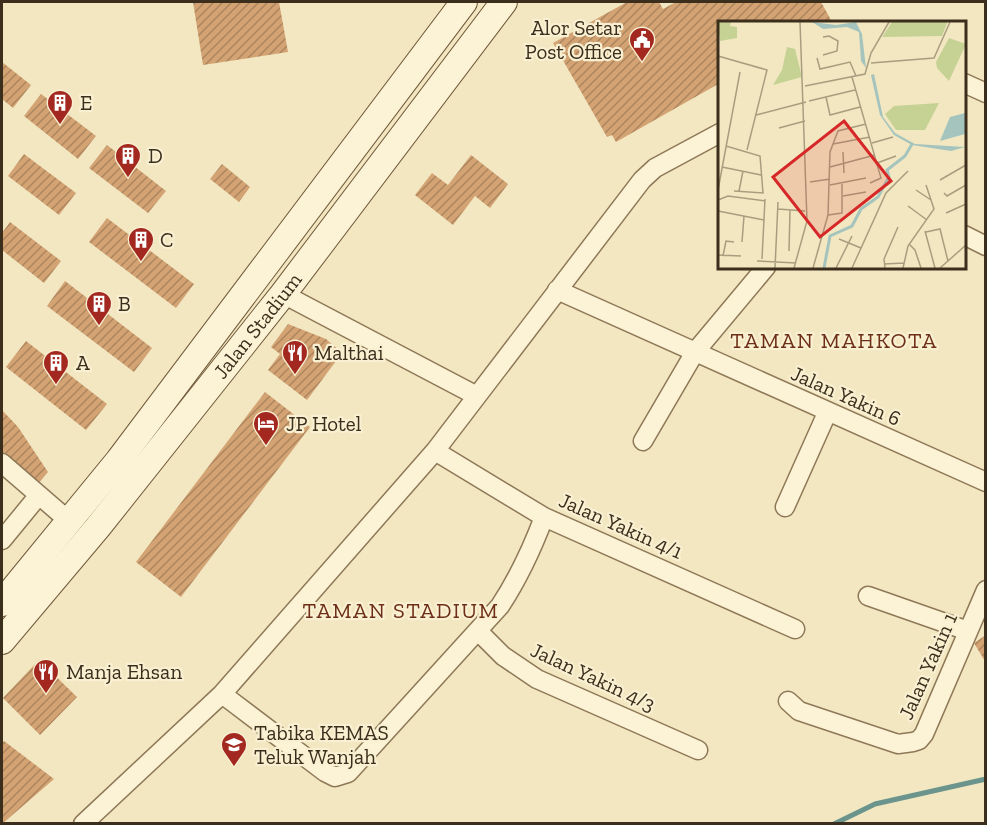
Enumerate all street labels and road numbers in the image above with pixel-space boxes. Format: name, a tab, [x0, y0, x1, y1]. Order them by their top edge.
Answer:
street label: Jalan Stadium	[208, 267, 307, 383]
street label: Jalan Yakin 6	[788, 360, 905, 431]
street label: Jalan Yakin 4/1	[556, 487, 687, 564]
street label: Jalan Yakin 1	[893, 609, 962, 723]
street label: Jalan Yakin 4/3	[527, 637, 659, 716]

